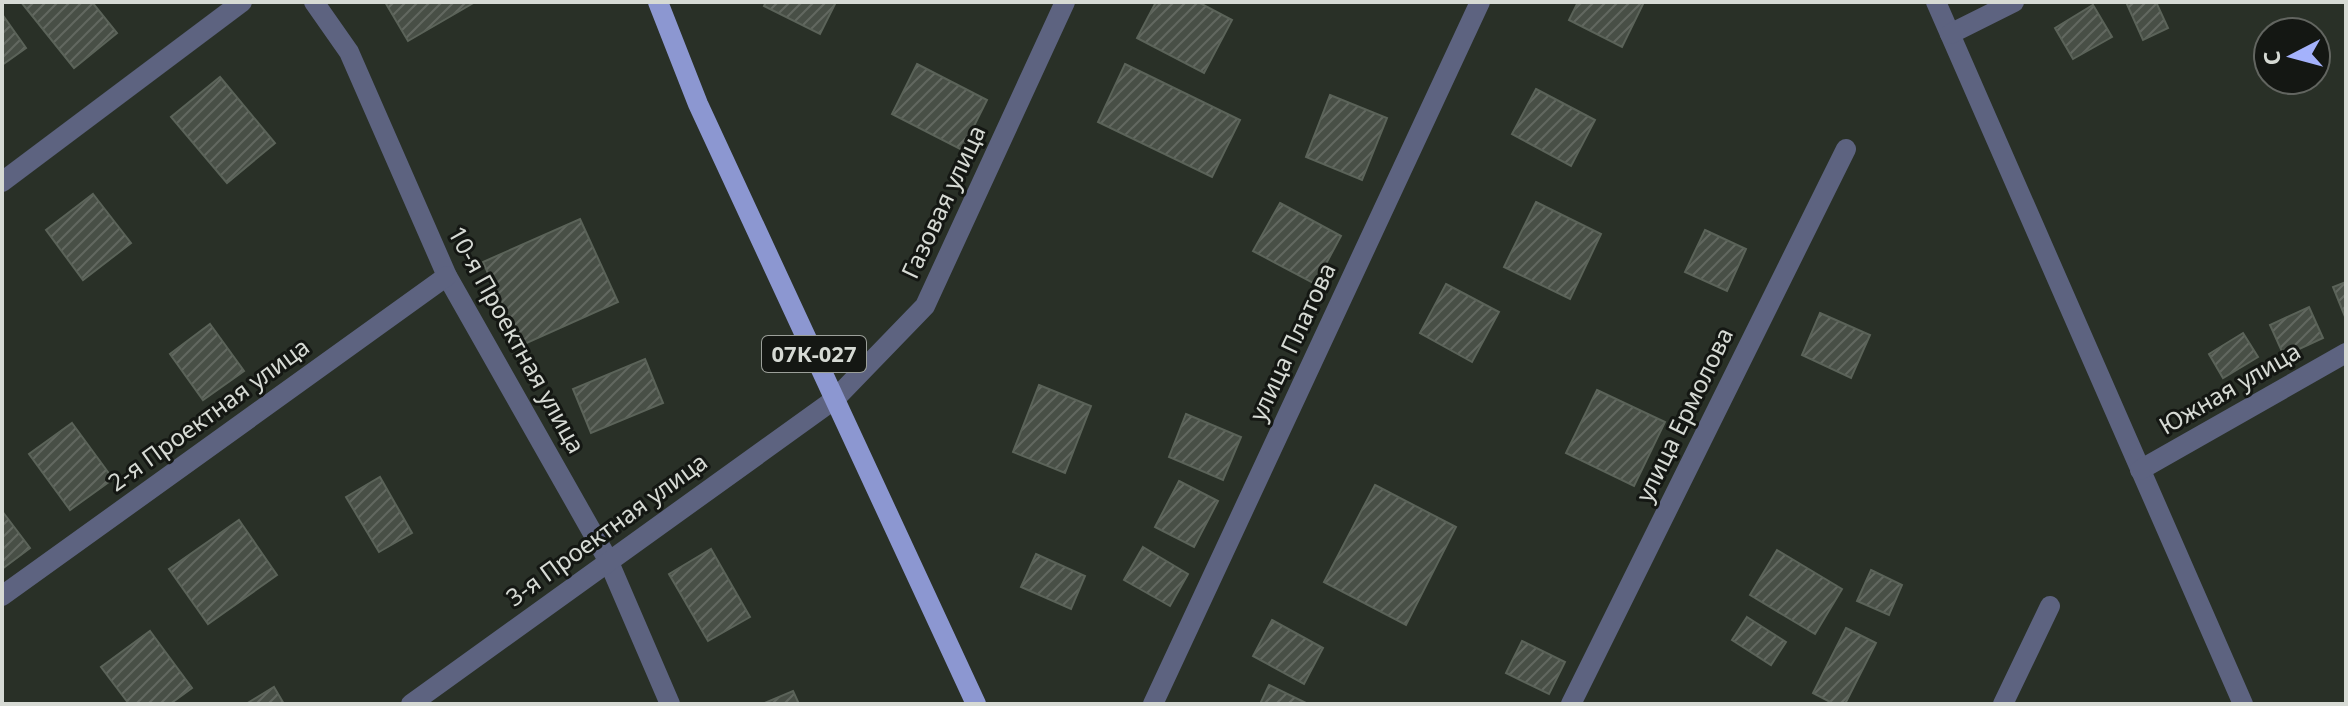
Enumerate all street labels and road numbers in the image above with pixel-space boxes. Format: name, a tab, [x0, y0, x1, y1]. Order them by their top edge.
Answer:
street label: Газовая улица	[893, 119, 993, 283]
street label: 10-я Проектная улица	[441, 220, 594, 459]
street label: улица Платова	[1241, 257, 1343, 426]
street label: улица Ермолова	[1627, 322, 1740, 507]
street label: 2-я Проектная улица	[101, 330, 315, 498]
street label: Южная улица	[2153, 334, 2306, 442]
road number: 07К-027	[762, 336, 866, 372]
street label: 3-я Проектная улица	[499, 445, 713, 613]

